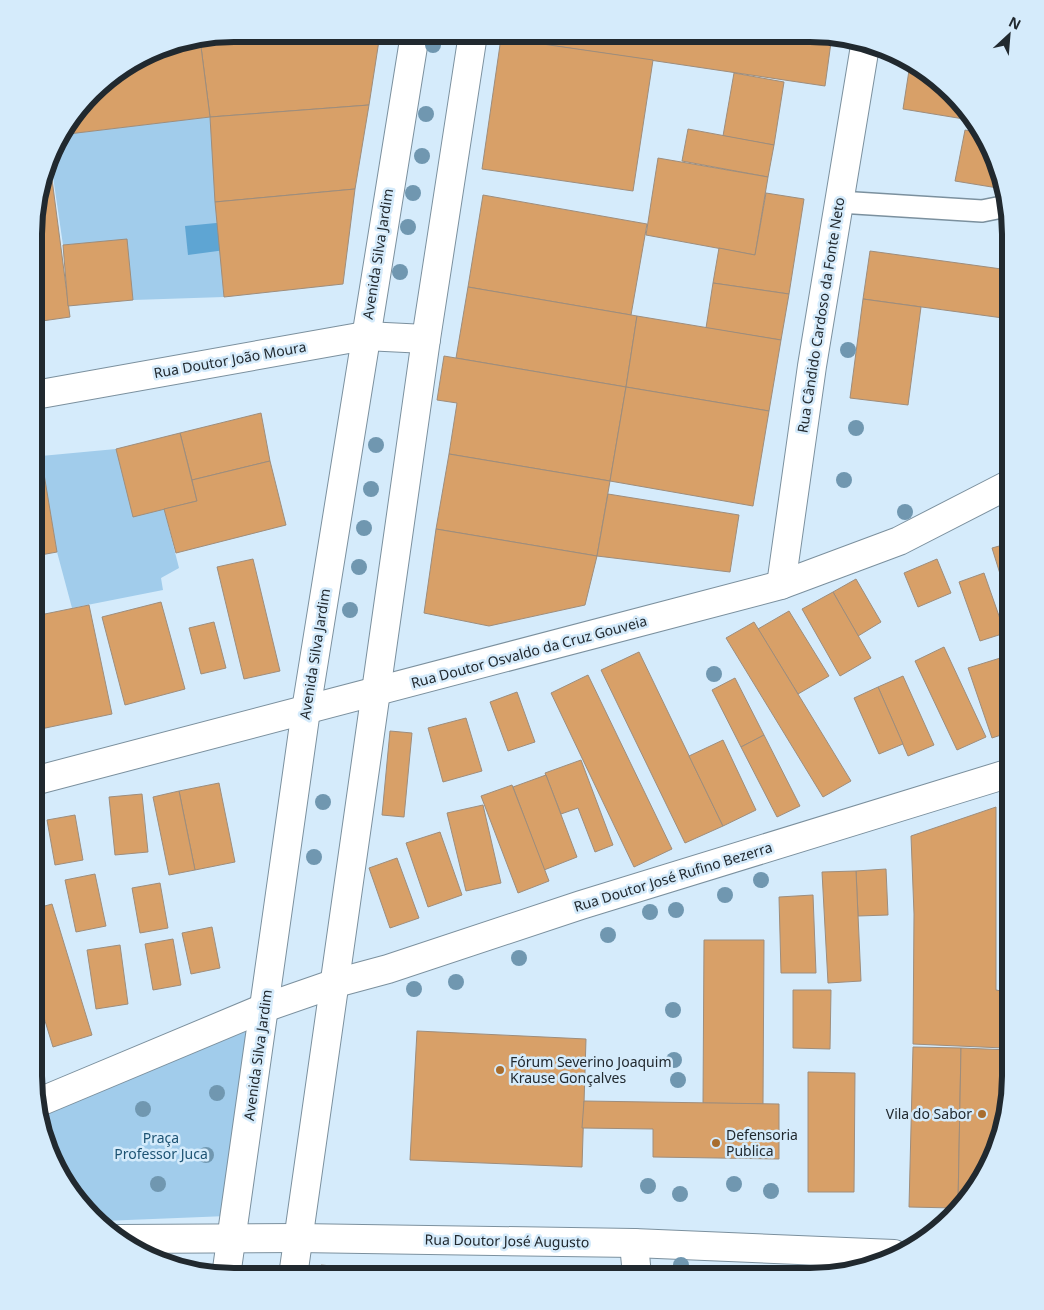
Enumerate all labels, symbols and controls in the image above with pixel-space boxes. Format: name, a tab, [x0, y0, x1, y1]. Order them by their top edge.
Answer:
north arrow	[984, 10, 1034, 60]
text: N	[1006, 12, 1024, 34]
street label: Avenida Silva Jardim	[358, 187, 397, 321]
street label: Rua Cândido Cardoso da Fonte Neto	[792, 196, 849, 434]
street label: Rua Doutor João Moura	[152, 337, 308, 382]
street label: Avenida Silva Jardim	[295, 587, 334, 721]
street label: Rua Doutor Osvaldo da Cruz Gouveia	[409, 611, 649, 692]
street label: Rua Doutor José Rufino Bezerra	[571, 837, 774, 916]
street label: Avenida Silva Jardim	[239, 988, 276, 1122]
place label: Fórum Severino Joaquim Krause Gonçalves	[510, 1052, 671, 1087]
marker: Fórum Severino Joaquim Krause Gonçalves	[494, 1064, 506, 1076]
place label: Vila do Sabor	[886, 1104, 972, 1123]
marker: Vila do Sabor	[976, 1108, 988, 1120]
place label: Defensoria Publica	[726, 1125, 798, 1160]
park label: Praça Professor Juca	[114, 1128, 208, 1163]
marker: Defensoria Publica	[710, 1137, 722, 1149]
street label: Rua Doutor José Augusto	[424, 1230, 590, 1251]

